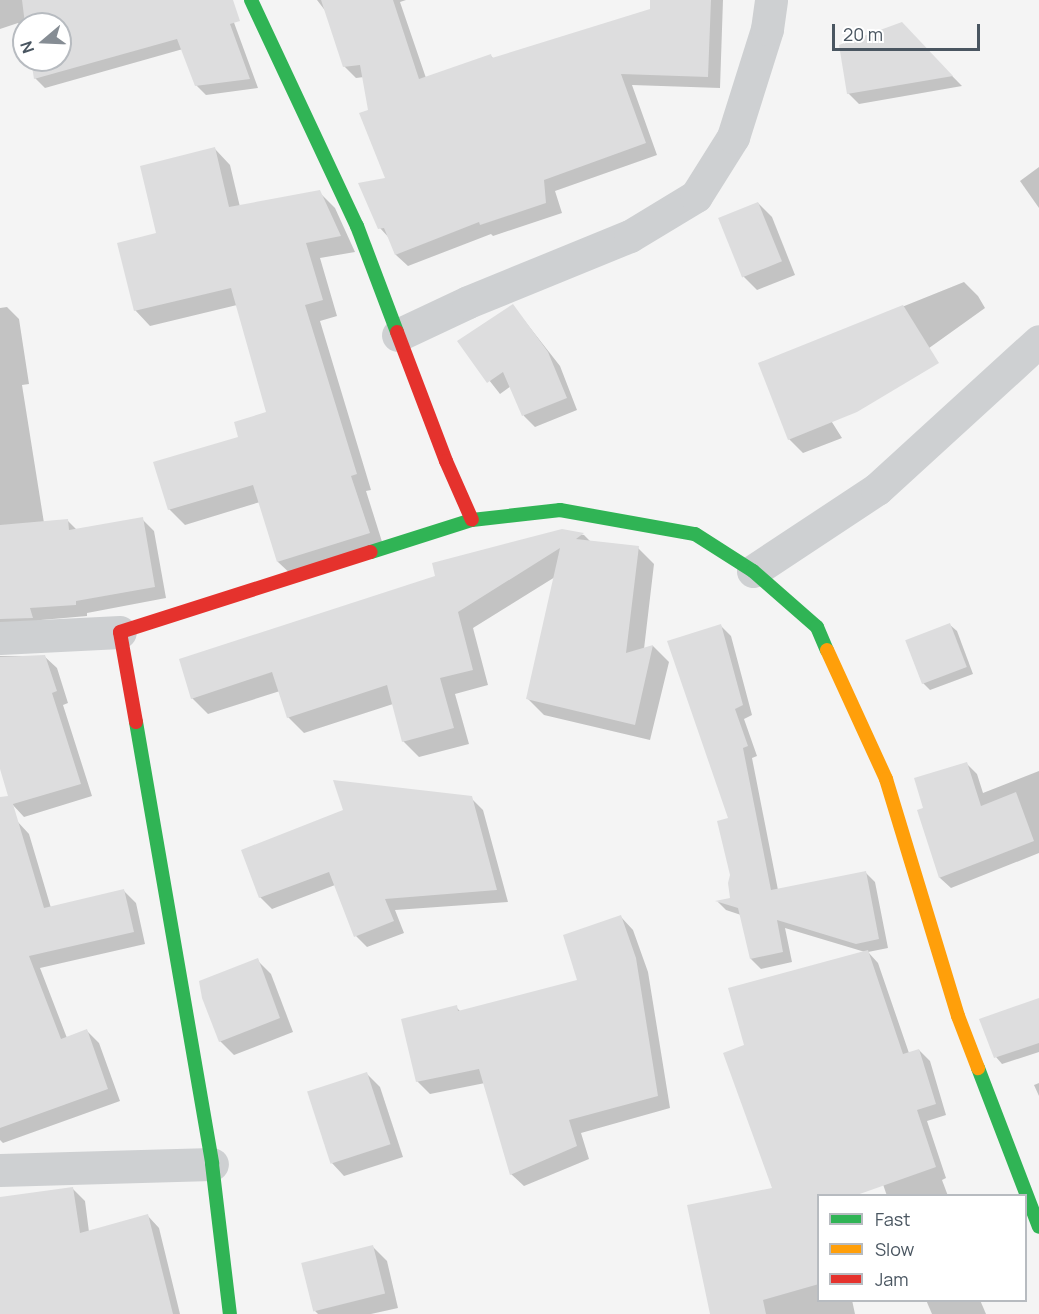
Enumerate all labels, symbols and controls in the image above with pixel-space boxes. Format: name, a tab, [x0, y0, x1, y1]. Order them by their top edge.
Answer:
north arrow	[12, 12, 72, 72]
scale bar	[835, 12, 984, 50]
text: 20 m	[843, 22, 883, 46]
text: N	[15, 38, 39, 56]
legend	[817, 1194, 1027, 1302]
text: Fast	[875, 1207, 910, 1231]
text: Slow	[875, 1237, 914, 1261]
text: Jam	[875, 1267, 909, 1291]

